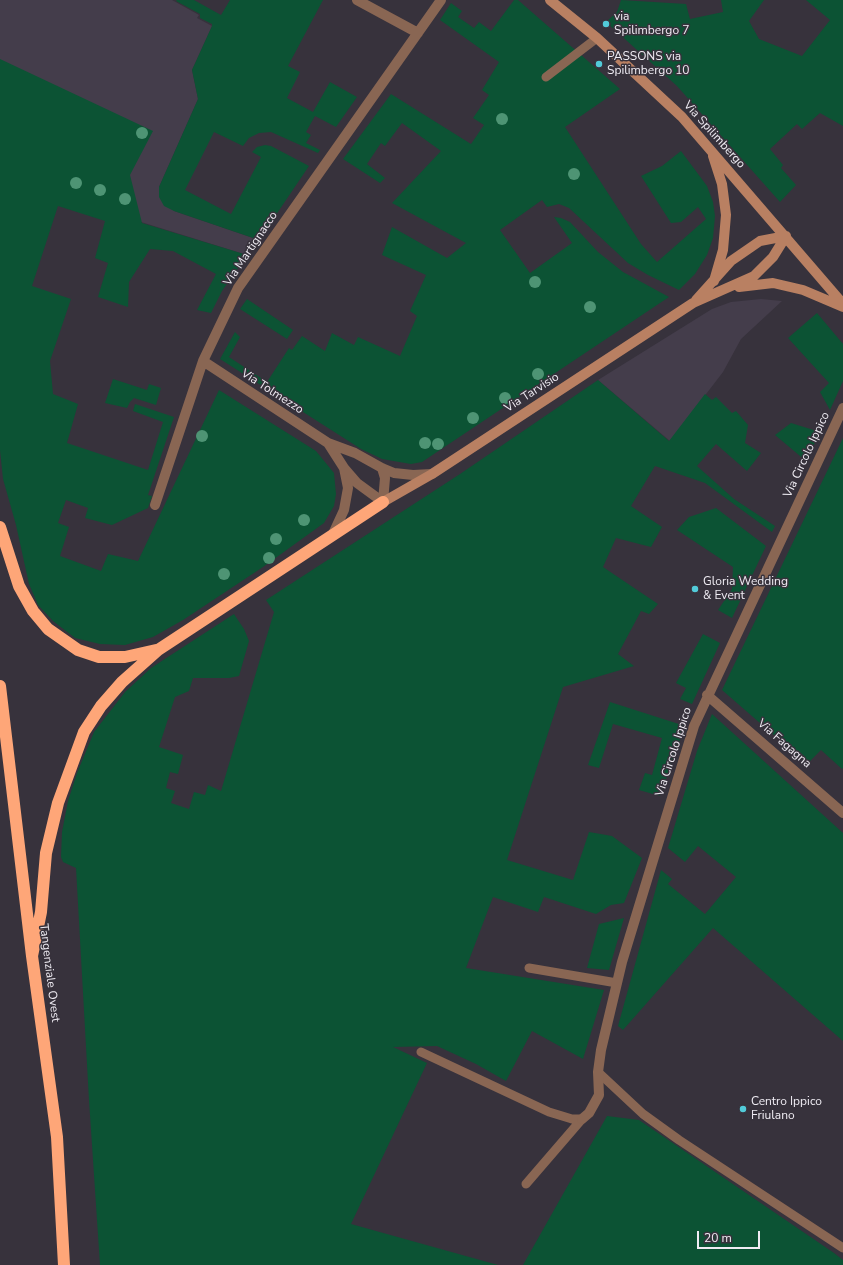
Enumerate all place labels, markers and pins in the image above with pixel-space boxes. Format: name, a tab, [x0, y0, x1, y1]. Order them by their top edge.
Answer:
place label: via Spilimbergo 7	[614, 10, 689, 38]
marker: via Spilimbergo 7	[601, 19, 611, 29]
place label: PASSONS via Spilimbergo 10	[607, 50, 690, 78]
marker: PASSONS via Spilimbergo 10	[594, 59, 604, 69]
place label: Gloria Wedding & Event	[703, 575, 788, 603]
marker: Gloria Wedding & Event	[690, 584, 700, 594]
place label: Centro Ippico Friulano	[751, 1095, 822, 1123]
marker: Centro Ippico Friulano	[738, 1104, 748, 1114]

